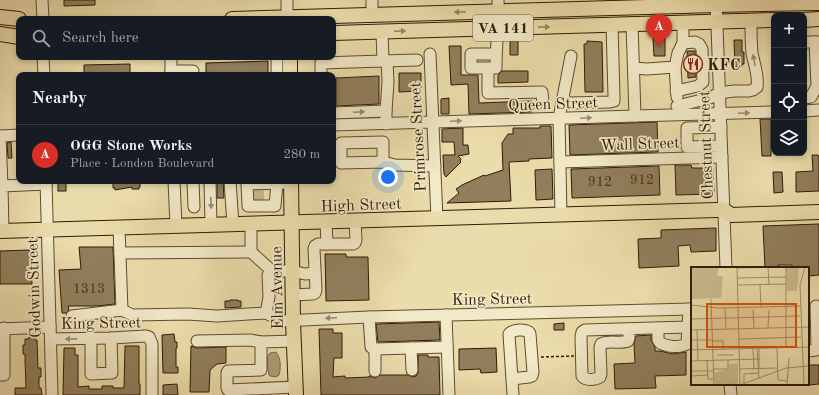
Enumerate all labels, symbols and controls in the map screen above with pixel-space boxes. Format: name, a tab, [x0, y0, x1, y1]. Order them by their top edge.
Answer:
one-way arrow	[454, 9, 466, 16]
map controls	[771, 12, 807, 156]
button: +	[771, 12, 807, 48]
pin: A	[646, 14, 672, 47]
road number: VA 141	[473, 15, 533, 41]
search box	[16, 16, 336, 60]
one-way arrow	[538, 24, 551, 30]
icon: search	[30, 27, 52, 49]
one-way arrow	[394, 28, 407, 34]
text: Search here	[62, 31, 139, 46]
button: −	[771, 48, 807, 84]
restaurant icon: KFC	[682, 53, 704, 75]
one-way arrow	[750, 54, 756, 66]
place label: KFC	[707, 58, 741, 74]
street label: Primrose Street	[408, 81, 430, 192]
button: locate	[771, 84, 807, 120]
text: Nearby	[32, 90, 87, 107]
street label: Chestnut Street	[697, 90, 717, 200]
street label: Queen Street	[508, 95, 599, 115]
one-way arrow	[353, 109, 366, 115]
one-way arrow	[738, 110, 751, 116]
one-way arrow	[580, 114, 592, 121]
one-way arrow	[450, 118, 462, 125]
button: layers	[771, 120, 807, 156]
street label: Wall Street	[600, 136, 680, 154]
text: OGG Stone Works	[70, 139, 192, 154]
text: A	[40, 148, 50, 161]
text: 280 m	[283, 148, 320, 161]
text: Place · London Boulevard	[70, 157, 214, 170]
your location	[378, 167, 398, 187]
house number: 912	[630, 173, 654, 187]
house number: 912	[588, 175, 612, 189]
one-way arrow	[207, 197, 214, 209]
street label: High Street	[320, 197, 402, 215]
street label: Godwin Street	[25, 237, 45, 338]
street label: Elm Avenue	[269, 246, 287, 330]
inset map	[691, 267, 809, 385]
house number: 1313	[73, 282, 105, 296]
street label: King Street	[452, 291, 533, 309]
street label: King Street	[61, 315, 142, 333]
one-way arrow	[325, 315, 337, 322]
one-way arrow	[65, 335, 77, 342]

